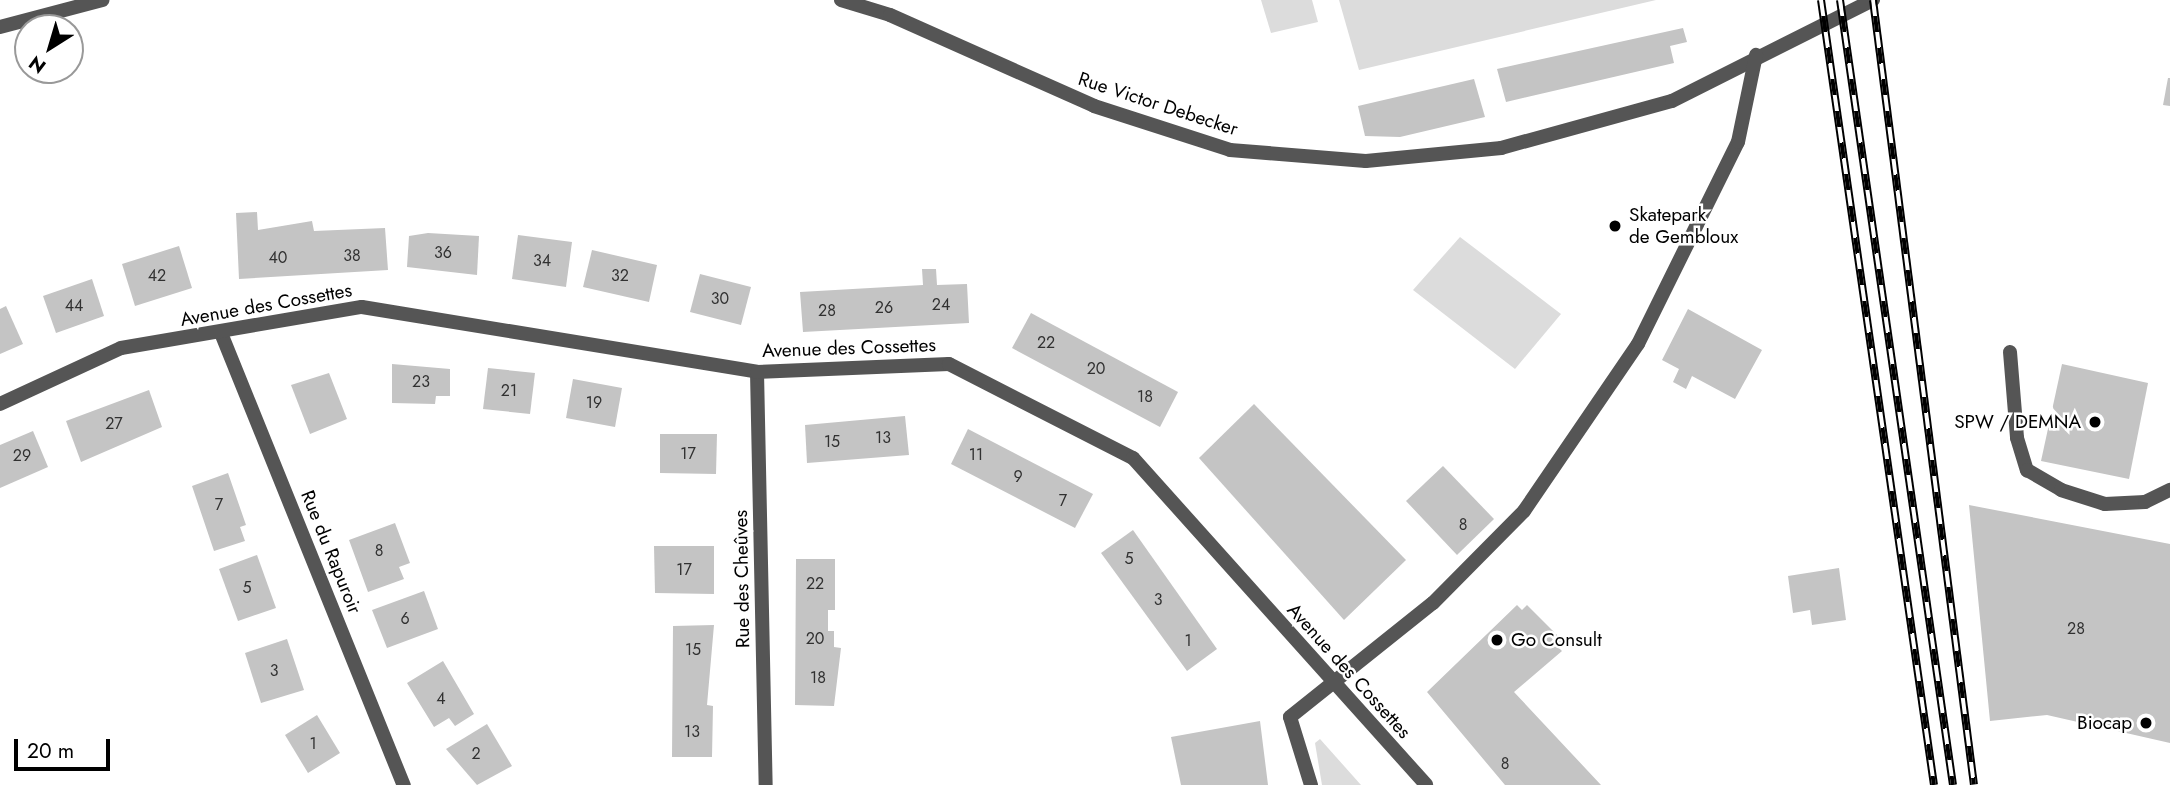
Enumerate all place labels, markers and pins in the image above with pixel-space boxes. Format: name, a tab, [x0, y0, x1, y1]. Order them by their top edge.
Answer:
place label: Skatepark de Gembloux	[1629, 204, 1738, 248]
marker: Skatepark de Gembloux	[1607, 218, 1623, 234]
place label: SPW / DEMNA	[1954, 411, 2081, 433]
marker: SPW / DEMNA	[2087, 414, 2103, 430]
place label: Go Consult	[1511, 629, 1602, 651]
marker: Go Consult	[1489, 632, 1505, 648]
place label: Biocap	[2077, 712, 2132, 734]
marker: Biocap	[2138, 715, 2154, 731]

